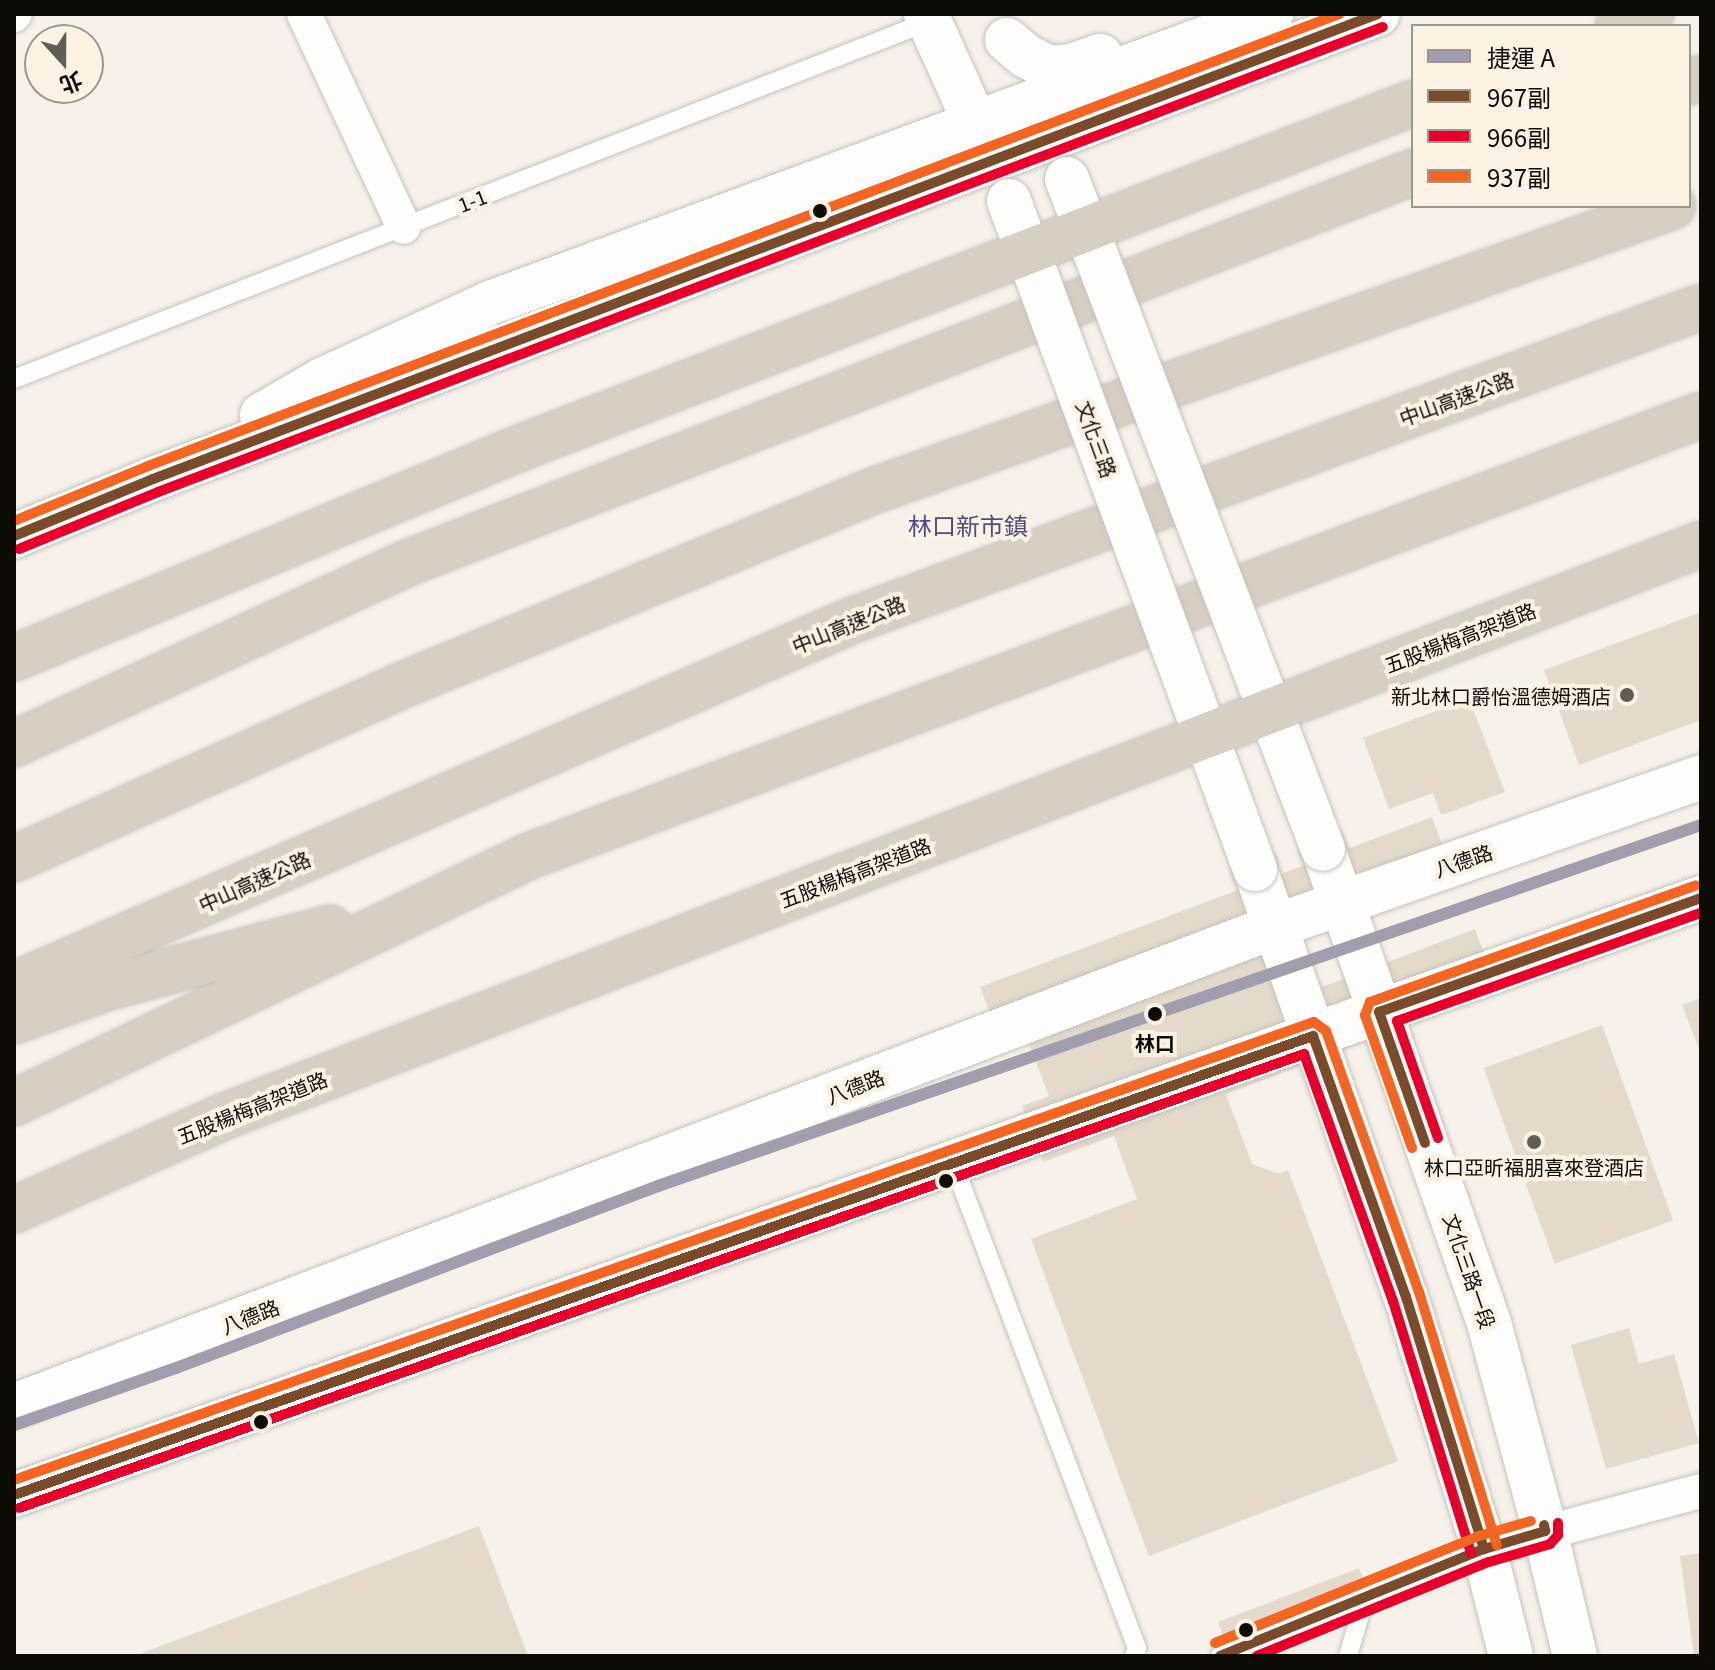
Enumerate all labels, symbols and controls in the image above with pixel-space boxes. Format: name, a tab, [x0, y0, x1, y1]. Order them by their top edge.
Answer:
north arrow	[24, 24, 104, 104]
legend	[1411, 24, 1691, 208]
text: 捷運 A	[1487, 39, 1555, 74]
text: 北	[56, 66, 88, 103]
text: 967副	[1487, 79, 1551, 114]
text: 966副	[1487, 119, 1551, 154]
text: 937副	[1487, 159, 1551, 194]
street label: 1-1	[454, 184, 490, 216]
unlabelled marker	[812, 203, 828, 219]
street label: 中山高速公路	[1396, 366, 1516, 430]
street label: 文化三路	[1072, 397, 1122, 481]
district label: 林口新市鎮	[908, 511, 1028, 539]
street label: 中山高速公路	[788, 590, 908, 658]
street label: 五股楊梅高架道路	[1381, 597, 1539, 677]
place label: 新北林口爵怡溫德姆酒店	[1391, 683, 1611, 707]
marker: 新北林口爵怡溫德姆酒店	[1618, 686, 1636, 704]
street label: 五股楊梅高架道路	[776, 832, 934, 912]
street label: 八德路	[1431, 839, 1495, 881]
street label: 中山高速公路	[194, 846, 314, 916]
marker: 林口	[1142, 1001, 1168, 1027]
place label: 林口	[1135, 1030, 1175, 1054]
street label: 八德路	[823, 1064, 887, 1108]
street label: 五股楊梅高架道路	[173, 1066, 331, 1148]
marker: 林口亞昕福朋喜來登酒店	[1525, 1133, 1543, 1151]
place label: 林口亞昕福朋喜來登酒店	[1424, 1154, 1644, 1178]
unlabelled marker	[938, 1173, 954, 1189]
street label: 文化三路一段	[1439, 1210, 1501, 1332]
street label: 八德路	[218, 1294, 282, 1338]
unlabelled marker	[253, 1414, 269, 1430]
unlabelled marker	[1238, 1622, 1254, 1638]

